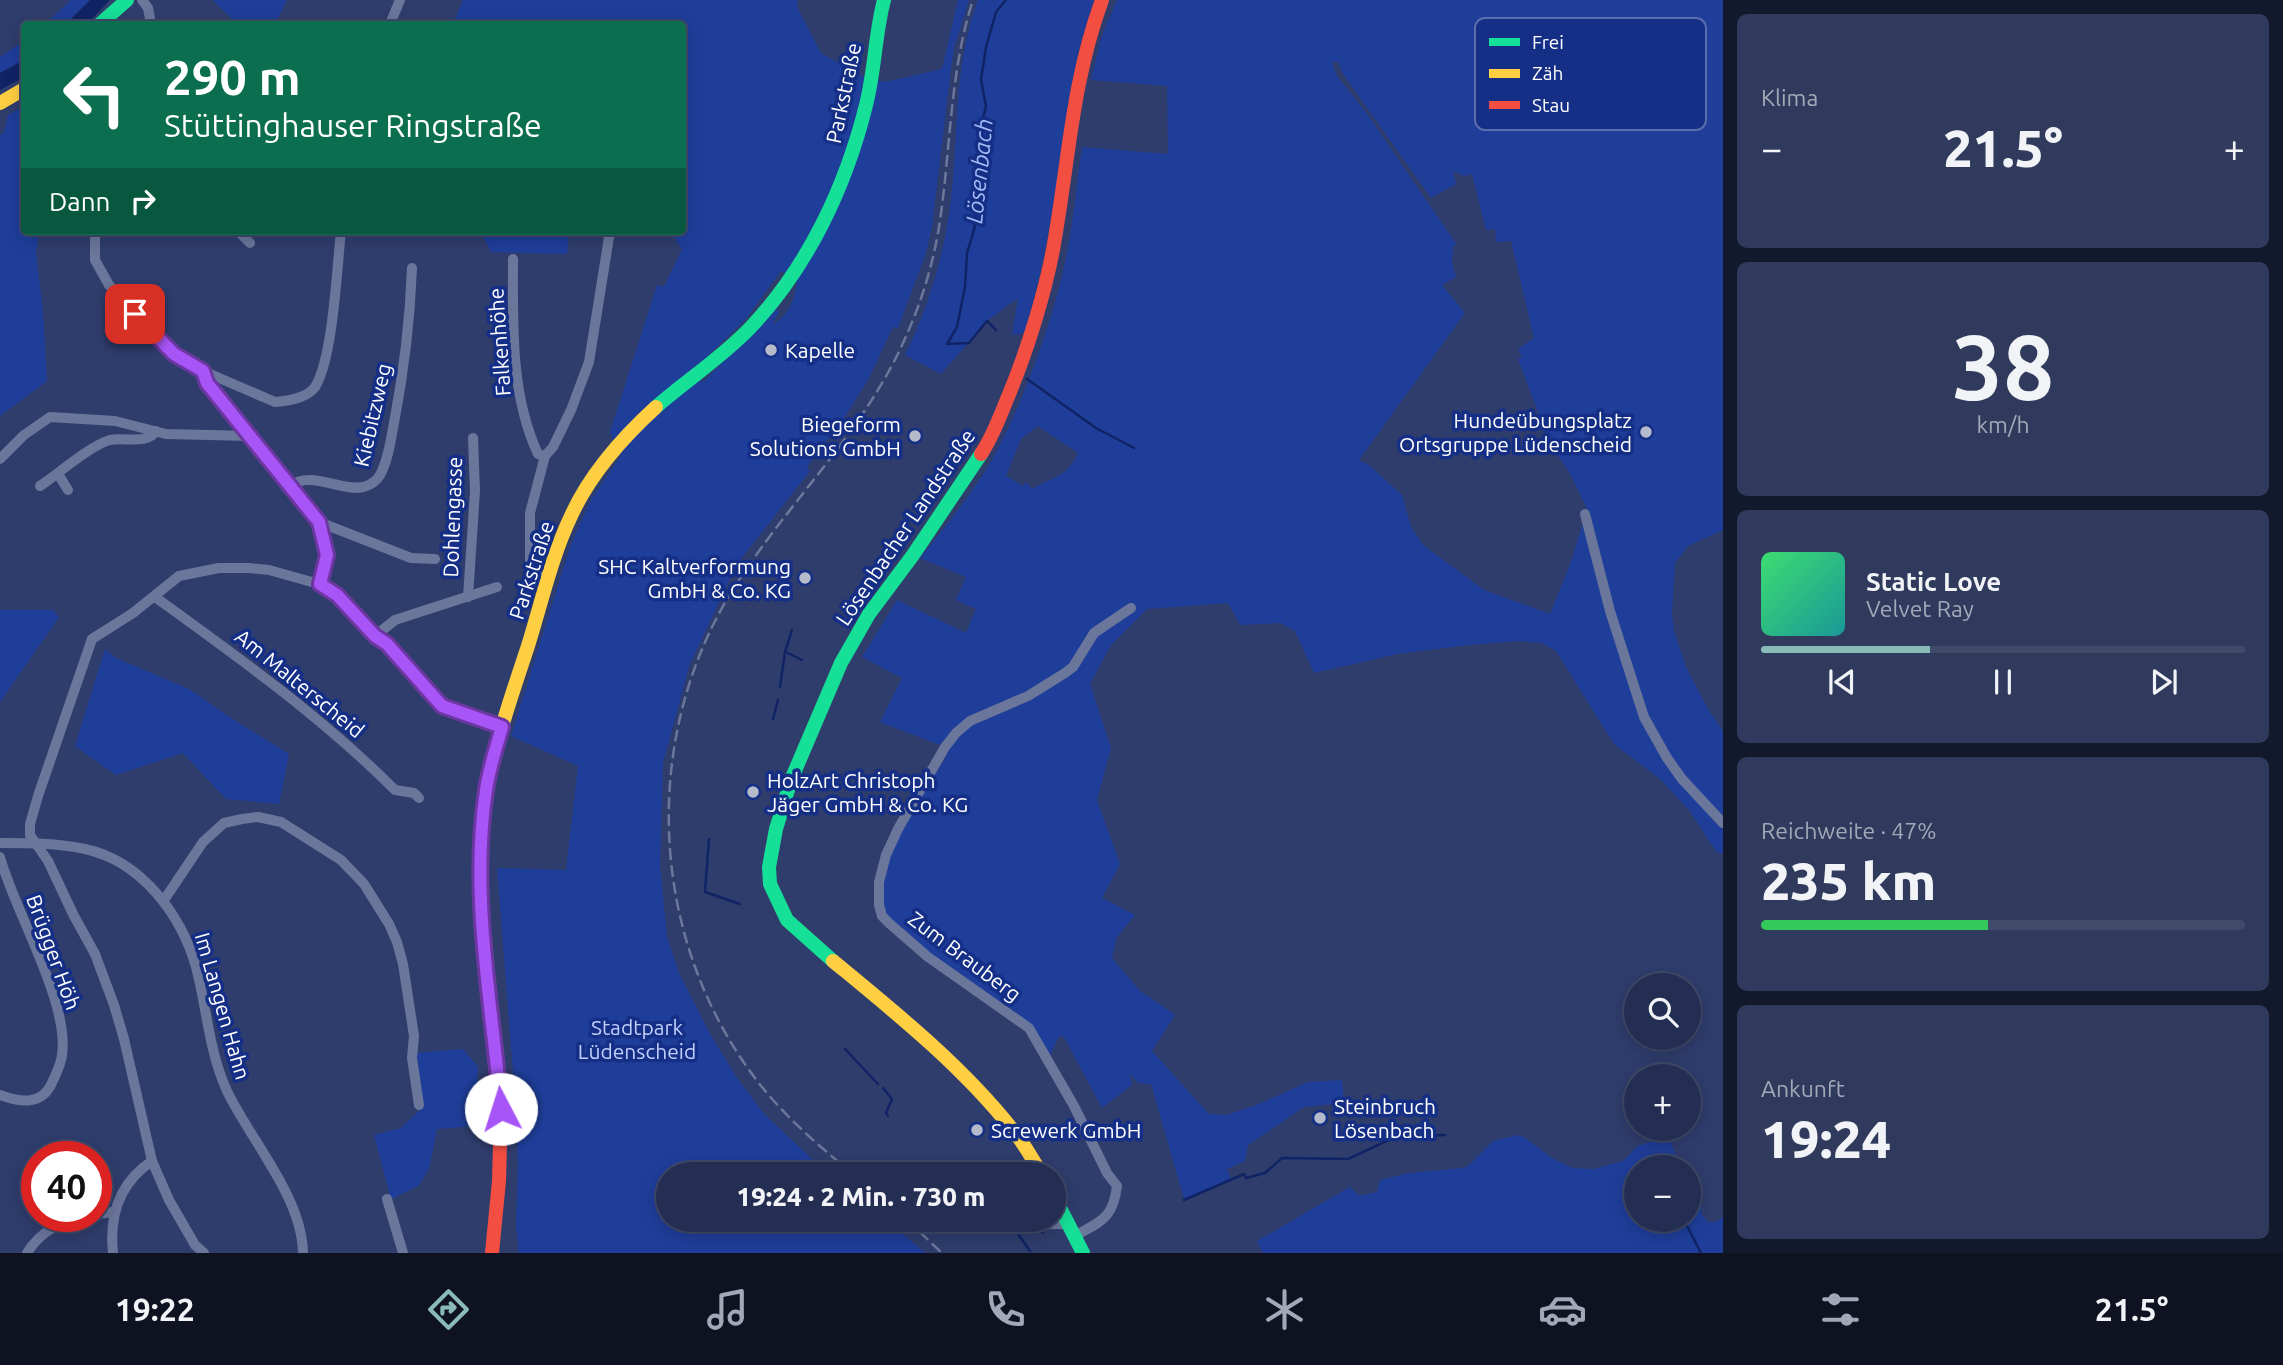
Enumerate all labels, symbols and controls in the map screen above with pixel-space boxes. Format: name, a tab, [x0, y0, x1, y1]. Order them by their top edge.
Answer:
legend	[1475, 18, 1706, 130]
text: Frei	[1532, 31, 1564, 53]
street label: Parkstraße	[821, 41, 865, 145]
icon: left	[49, 49, 140, 140]
text: 290 m	[164, 49, 301, 104]
text: Zäh	[1532, 62, 1563, 84]
text: Klima	[1761, 85, 1818, 110]
text: Stau	[1532, 94, 1570, 116]
text: Stüttinghauser Ringstraße	[164, 107, 542, 143]
water label: Lösenbach	[961, 117, 997, 225]
text: 21.5°	[1943, 119, 2063, 177]
text: −	[1761, 127, 1782, 169]
text: +	[2224, 127, 2245, 169]
icon: right	[124, 182, 162, 220]
text: Dann	[49, 187, 110, 216]
pin	[105, 284, 165, 344]
street label: Falkenhöhe	[483, 287, 515, 397]
icon: arrive	[116, 295, 154, 333]
text: 38	[1952, 315, 2054, 417]
place label: Kapelle	[785, 338, 855, 362]
marker: Kapelle	[763, 342, 779, 358]
street label: Kiebitzweg	[348, 361, 396, 469]
place label: Hundeübungsplatz Ortsgruppe Lüdenscheid	[1399, 408, 1632, 456]
place label: Biegeform Solutions GmbH	[750, 412, 901, 460]
text: km/h	[1976, 412, 2030, 437]
marker: Hundeübungsplatz Ortsgruppe Lüdenscheid	[1638, 424, 1654, 440]
street label: Lösenbacher Landstraße	[830, 425, 980, 629]
marker: Biegeform Solutions GmbH	[907, 428, 923, 444]
street label: Dohlengasse	[438, 456, 466, 578]
street label: Parkstraße	[504, 518, 558, 622]
place label: SHC Kaltverformung GmbH & Co. KG	[598, 554, 791, 602]
text: Static Love	[1866, 567, 2001, 596]
marker: SHC Kaltverformung GmbH & Co. KG	[797, 570, 813, 586]
text: Velvet Ray	[1866, 596, 1974, 621]
street label: Am Malterscheid	[231, 624, 369, 742]
icon: previous	[1823, 663, 1861, 701]
icon: pause	[1984, 663, 2022, 701]
icon: next	[2145, 663, 2183, 701]
place label: HolzArt Christoph Jäger GmbH & Co. KG	[767, 768, 968, 816]
marker: HolzArt Christoph Jäger GmbH & Co. KG	[745, 784, 761, 800]
text: Reichweite · 47%	[1761, 818, 1937, 843]
text: 235 km	[1761, 852, 1936, 910]
street label: Brügger Höh	[22, 891, 86, 1013]
street label: Zum Brauberg	[904, 906, 1026, 1006]
street label: Im Langen Hahn	[191, 930, 255, 1082]
map controls	[1624, 973, 1701, 1232]
button: search	[1624, 973, 1701, 1050]
park label: Stadtpark Lüdenscheid	[578, 1015, 696, 1063]
button: +	[1624, 1064, 1701, 1141]
position arrow	[464, 1072, 538, 1146]
text: Ankunft	[1761, 1076, 1845, 1101]
place label: Steinbruch Lösenbach	[1334, 1094, 1436, 1142]
marker: Steinbruch Lösenbach	[1312, 1110, 1328, 1126]
text: 19:24	[1761, 1110, 1891, 1168]
place label: Screwerk GmbH	[991, 1118, 1142, 1142]
marker: Screwerk GmbH	[969, 1122, 985, 1138]
speed limit sign: 40	[21, 1141, 112, 1232]
button: −	[1624, 1155, 1701, 1232]
text: 19:24 · 2 Min. · 730 m	[737, 1182, 985, 1211]
icon: directions	[424, 1285, 473, 1334]
icon: music	[703, 1285, 752, 1334]
icon: phone	[981, 1285, 1030, 1334]
icon: climate	[1260, 1285, 1309, 1334]
icon: car	[1538, 1285, 1587, 1334]
icon: filters	[1816, 1285, 1865, 1334]
text: 19:22	[115, 1291, 195, 1327]
text: 21.5°	[2095, 1291, 2168, 1327]

